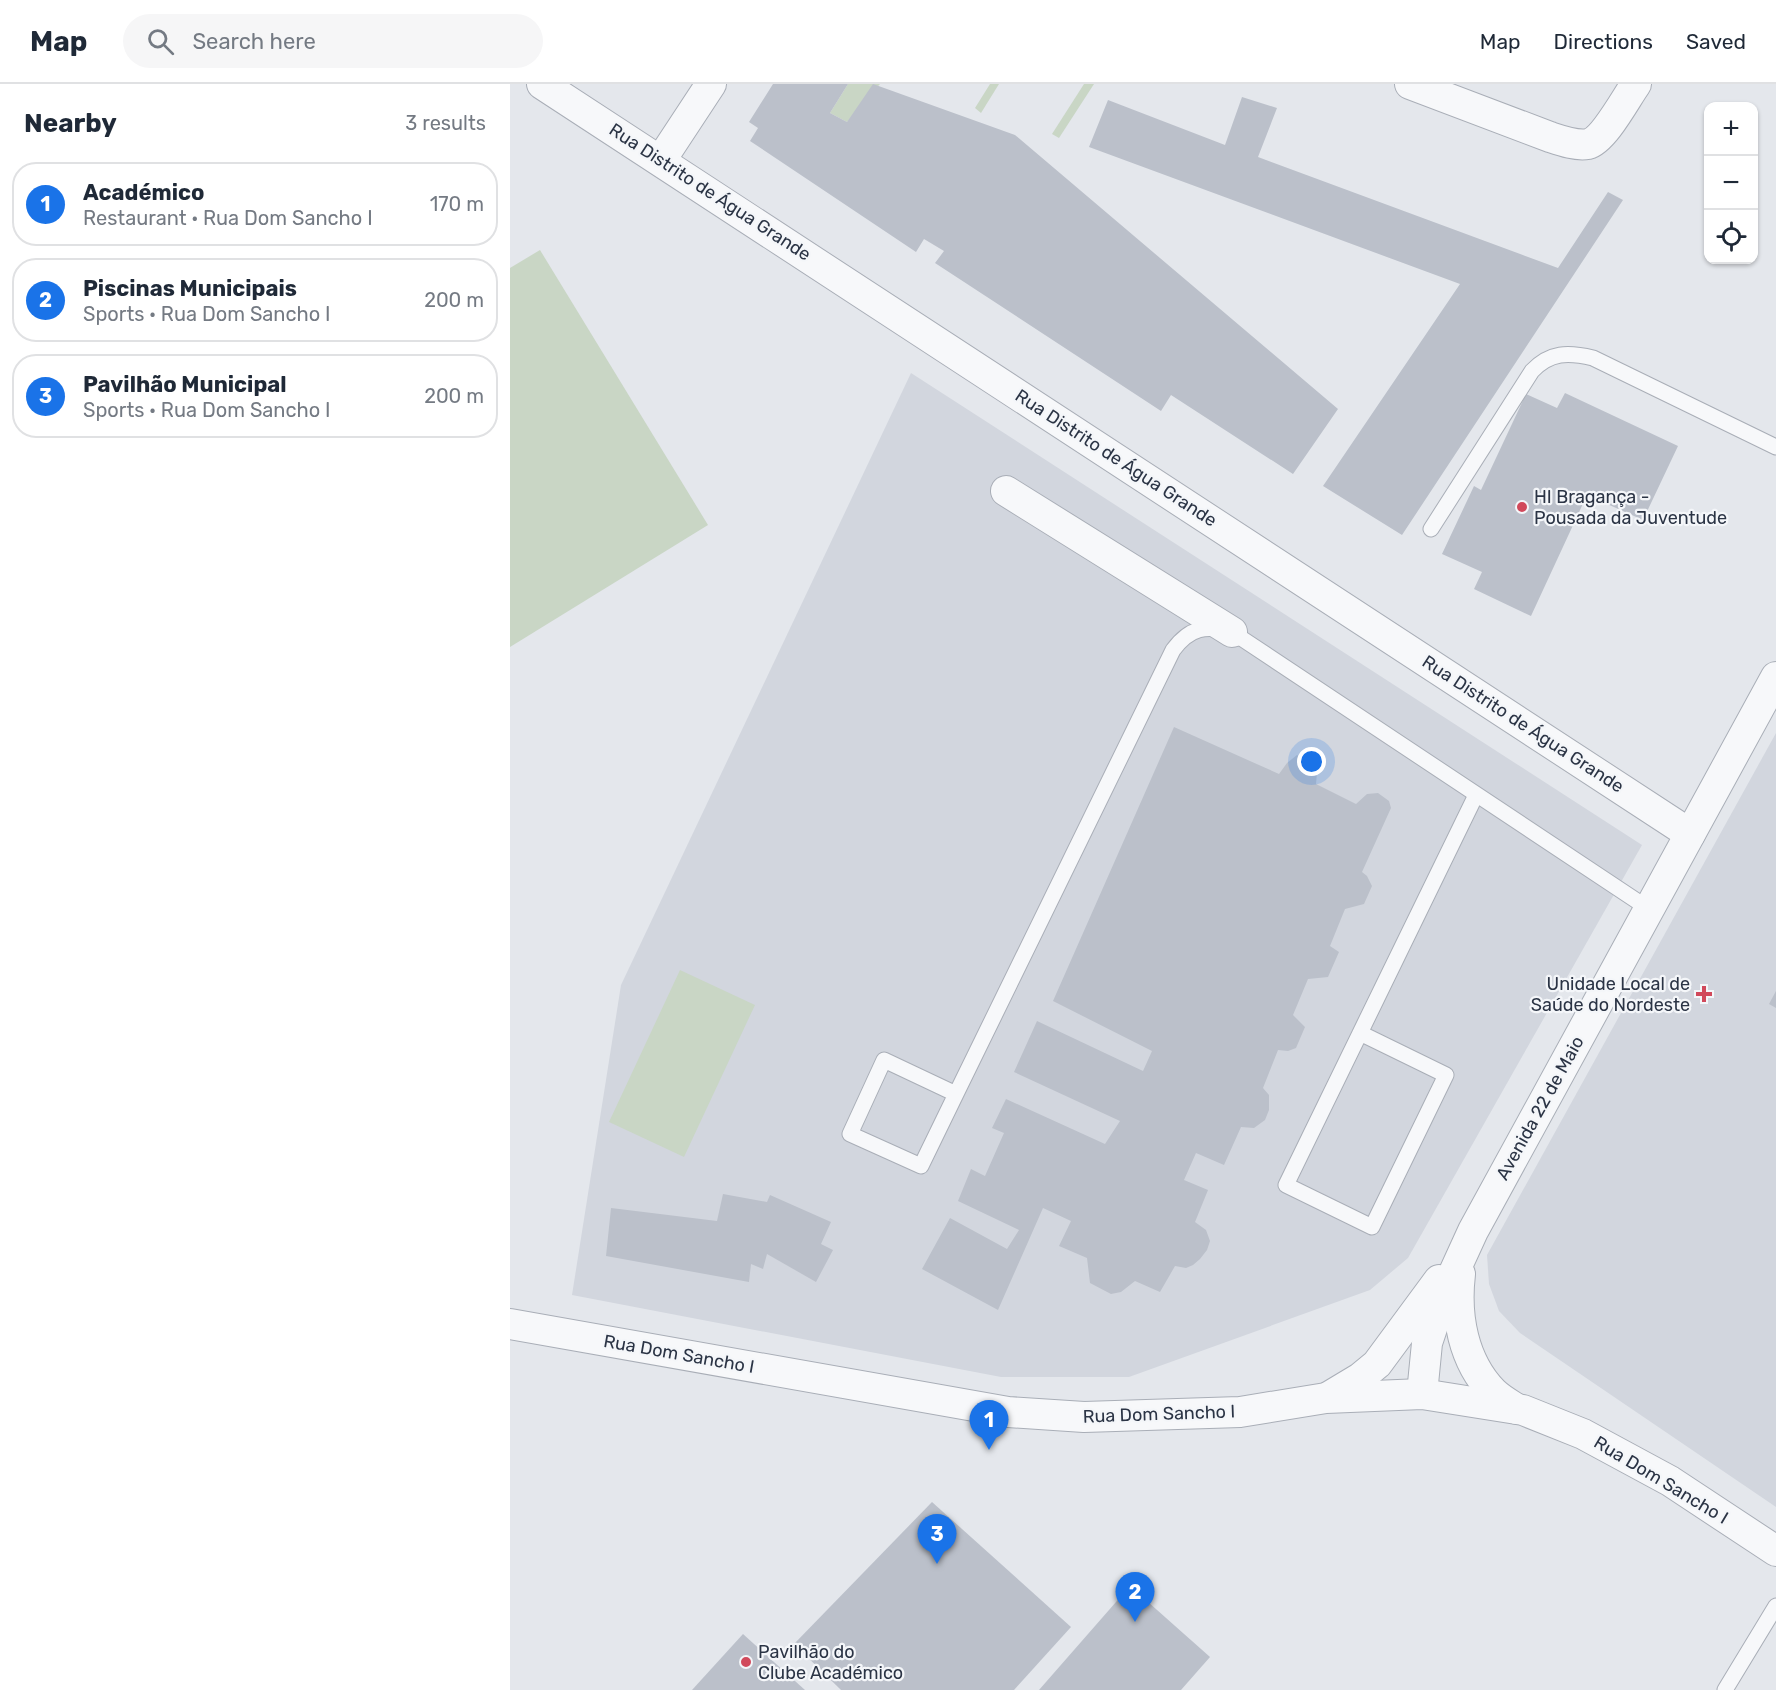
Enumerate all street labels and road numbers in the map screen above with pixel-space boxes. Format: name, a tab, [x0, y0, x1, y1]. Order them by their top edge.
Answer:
street label: Rua Distrito de Água Grande	[605, 118, 815, 266]
street label: Rua Distrito de Água Grande	[1011, 384, 1221, 532]
street label: Rua Distrito de Água Grande	[1418, 650, 1628, 798]
street label: Avenida 22 de Maio	[1491, 1032, 1589, 1184]
street label: Rua Dom Sancho I	[602, 1330, 756, 1378]
street label: Rua Dom Sancho I	[1082, 1400, 1236, 1428]
street label: Rua Dom Sancho I	[1590, 1431, 1732, 1529]

